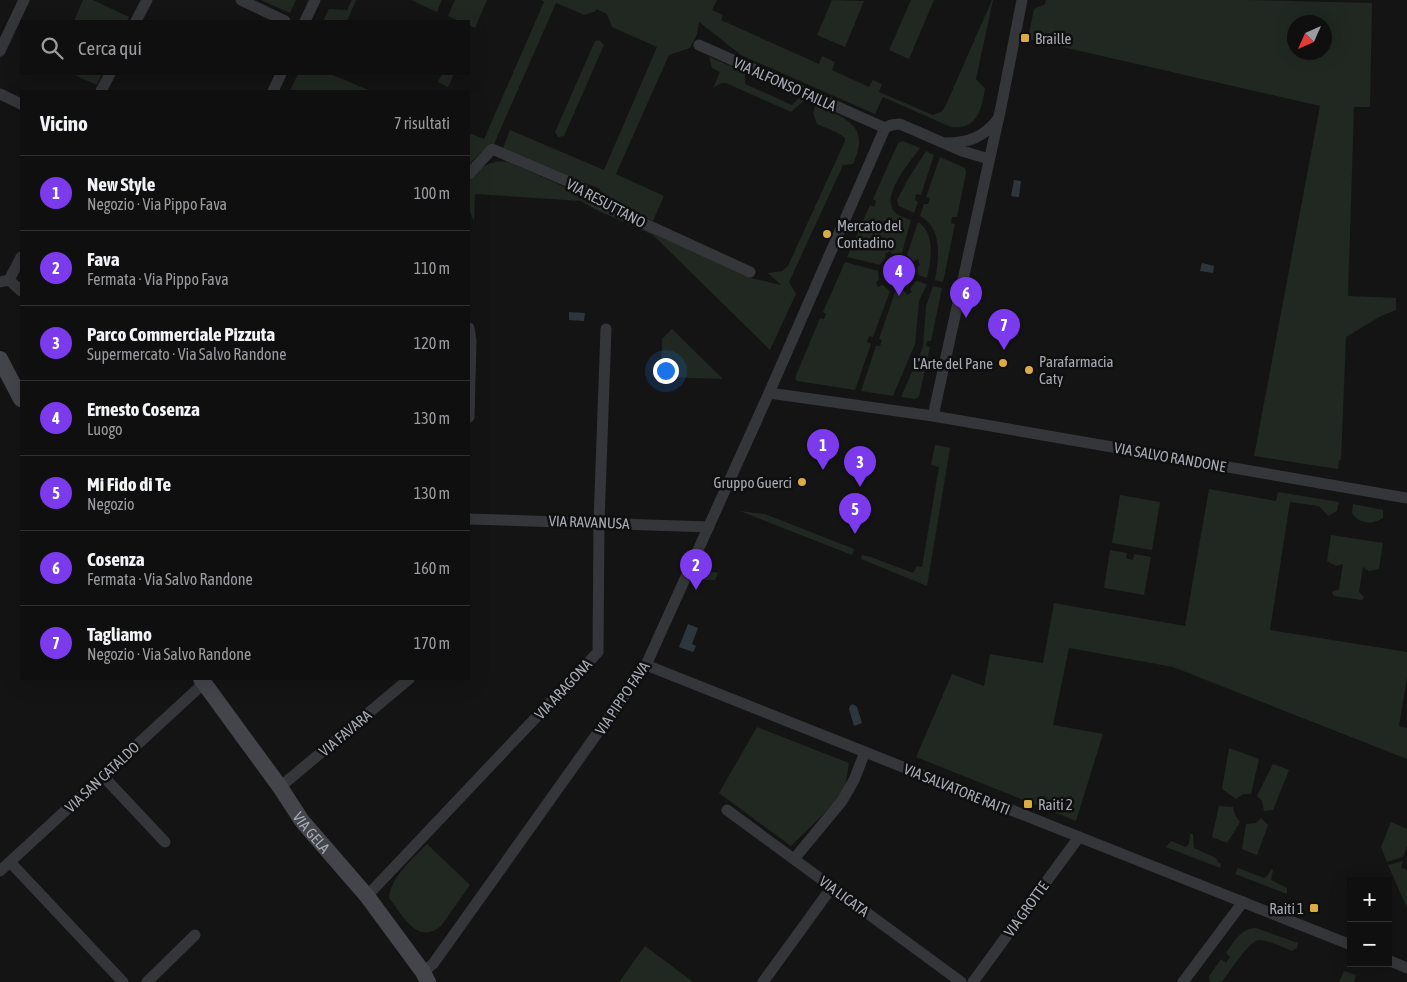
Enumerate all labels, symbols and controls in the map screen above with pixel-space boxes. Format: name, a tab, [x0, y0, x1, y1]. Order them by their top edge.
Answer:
north arrow	[1287, 15, 1332, 60]
search box	[20, 20, 470, 75]
place label: Braille	[1035, 30, 1071, 47]
marker: Braille	[1019, 32, 1031, 44]
icon: search	[38, 34, 66, 62]
text: Cerca qui	[78, 37, 142, 59]
street label: VIA ALFONSO FAILLA	[731, 54, 839, 114]
text: Vicino	[40, 111, 88, 135]
text: 7 risultati	[394, 114, 450, 132]
text: New Style	[87, 173, 155, 195]
street label: VIA RESUTTANO	[564, 175, 649, 231]
text: 1	[52, 184, 60, 202]
text: 100 m	[414, 184, 450, 202]
text: Negozio · Via Pippo Fava	[87, 195, 227, 213]
place label: Mercato del Contadino	[837, 217, 902, 251]
marker: Mercato del Contadino	[821, 228, 833, 240]
text: Fava	[87, 248, 120, 270]
pin: 4	[883, 255, 915, 296]
text: 2	[52, 259, 60, 277]
text: 110 m	[414, 259, 450, 277]
text: Fermata · Via Pippo Fava	[87, 270, 229, 288]
pin: 6	[950, 277, 982, 318]
pin: 7	[988, 309, 1020, 350]
text: Parco Commerciale Pizzuta	[87, 323, 275, 345]
text: 3	[52, 334, 60, 352]
text: 120 m	[414, 334, 450, 352]
text: Supermercato · Via Salvo Randone	[87, 345, 287, 363]
place label: Parafarmacia Caty	[1039, 353, 1113, 387]
place label: L'Arte del Pane	[913, 355, 993, 372]
marker: L'Arte del Pane	[997, 357, 1009, 369]
your location	[653, 358, 679, 384]
marker: Parafarmacia Caty	[1023, 364, 1035, 376]
text: Ernesto Cosenza	[87, 398, 200, 420]
text: 4	[52, 409, 60, 427]
text: 130 m	[414, 409, 450, 427]
text: Luogo	[87, 420, 123, 438]
pin: 1	[807, 429, 839, 470]
street label: VIA SALVO RANDONE	[1113, 439, 1228, 475]
pin: 3	[844, 446, 876, 487]
text: Mi Fido di Te	[87, 473, 171, 495]
place label: Gruppo Guerci	[714, 474, 792, 491]
marker: Gruppo Guerci	[796, 476, 808, 488]
text: 5	[52, 484, 60, 502]
text: 130 m	[414, 484, 450, 502]
pin: 5	[839, 493, 871, 534]
text: Negozio	[87, 495, 135, 513]
street label: VIA RAVANUSA	[548, 512, 630, 532]
text: Cosenza	[87, 548, 145, 570]
pin: 2	[680, 549, 712, 590]
text: 6	[52, 559, 60, 577]
text: 160 m	[414, 559, 450, 577]
text: Fermata · Via Salvo Randone	[87, 570, 253, 588]
text: Tagliamo	[87, 623, 152, 645]
text: 7	[52, 634, 60, 652]
text: 170 m	[414, 634, 450, 652]
text: Negozio · Via Salvo Randone	[87, 645, 251, 663]
street label: VIA ARAGONA	[531, 655, 595, 722]
street label: VIA PIPPO FAVA	[591, 658, 653, 738]
street label: VIA FAVARA	[316, 706, 375, 760]
street label: VIA SAN CATALDO	[61, 738, 143, 816]
street label: VIA SALVATORE RAITI	[901, 760, 1013, 818]
place label: Raiti 2	[1038, 796, 1073, 813]
marker: Raiti 2	[1022, 798, 1034, 810]
street label: VIA GELA	[290, 809, 334, 856]
street label: VIA LICATA	[816, 872, 873, 920]
map controls	[1347, 877, 1392, 967]
button: +	[1347, 877, 1392, 922]
street label: VIA GROTTE	[1000, 878, 1052, 940]
place label: Raiti 1	[1269, 900, 1304, 917]
marker: Raiti 1	[1308, 902, 1320, 914]
button: −	[1347, 922, 1392, 967]

